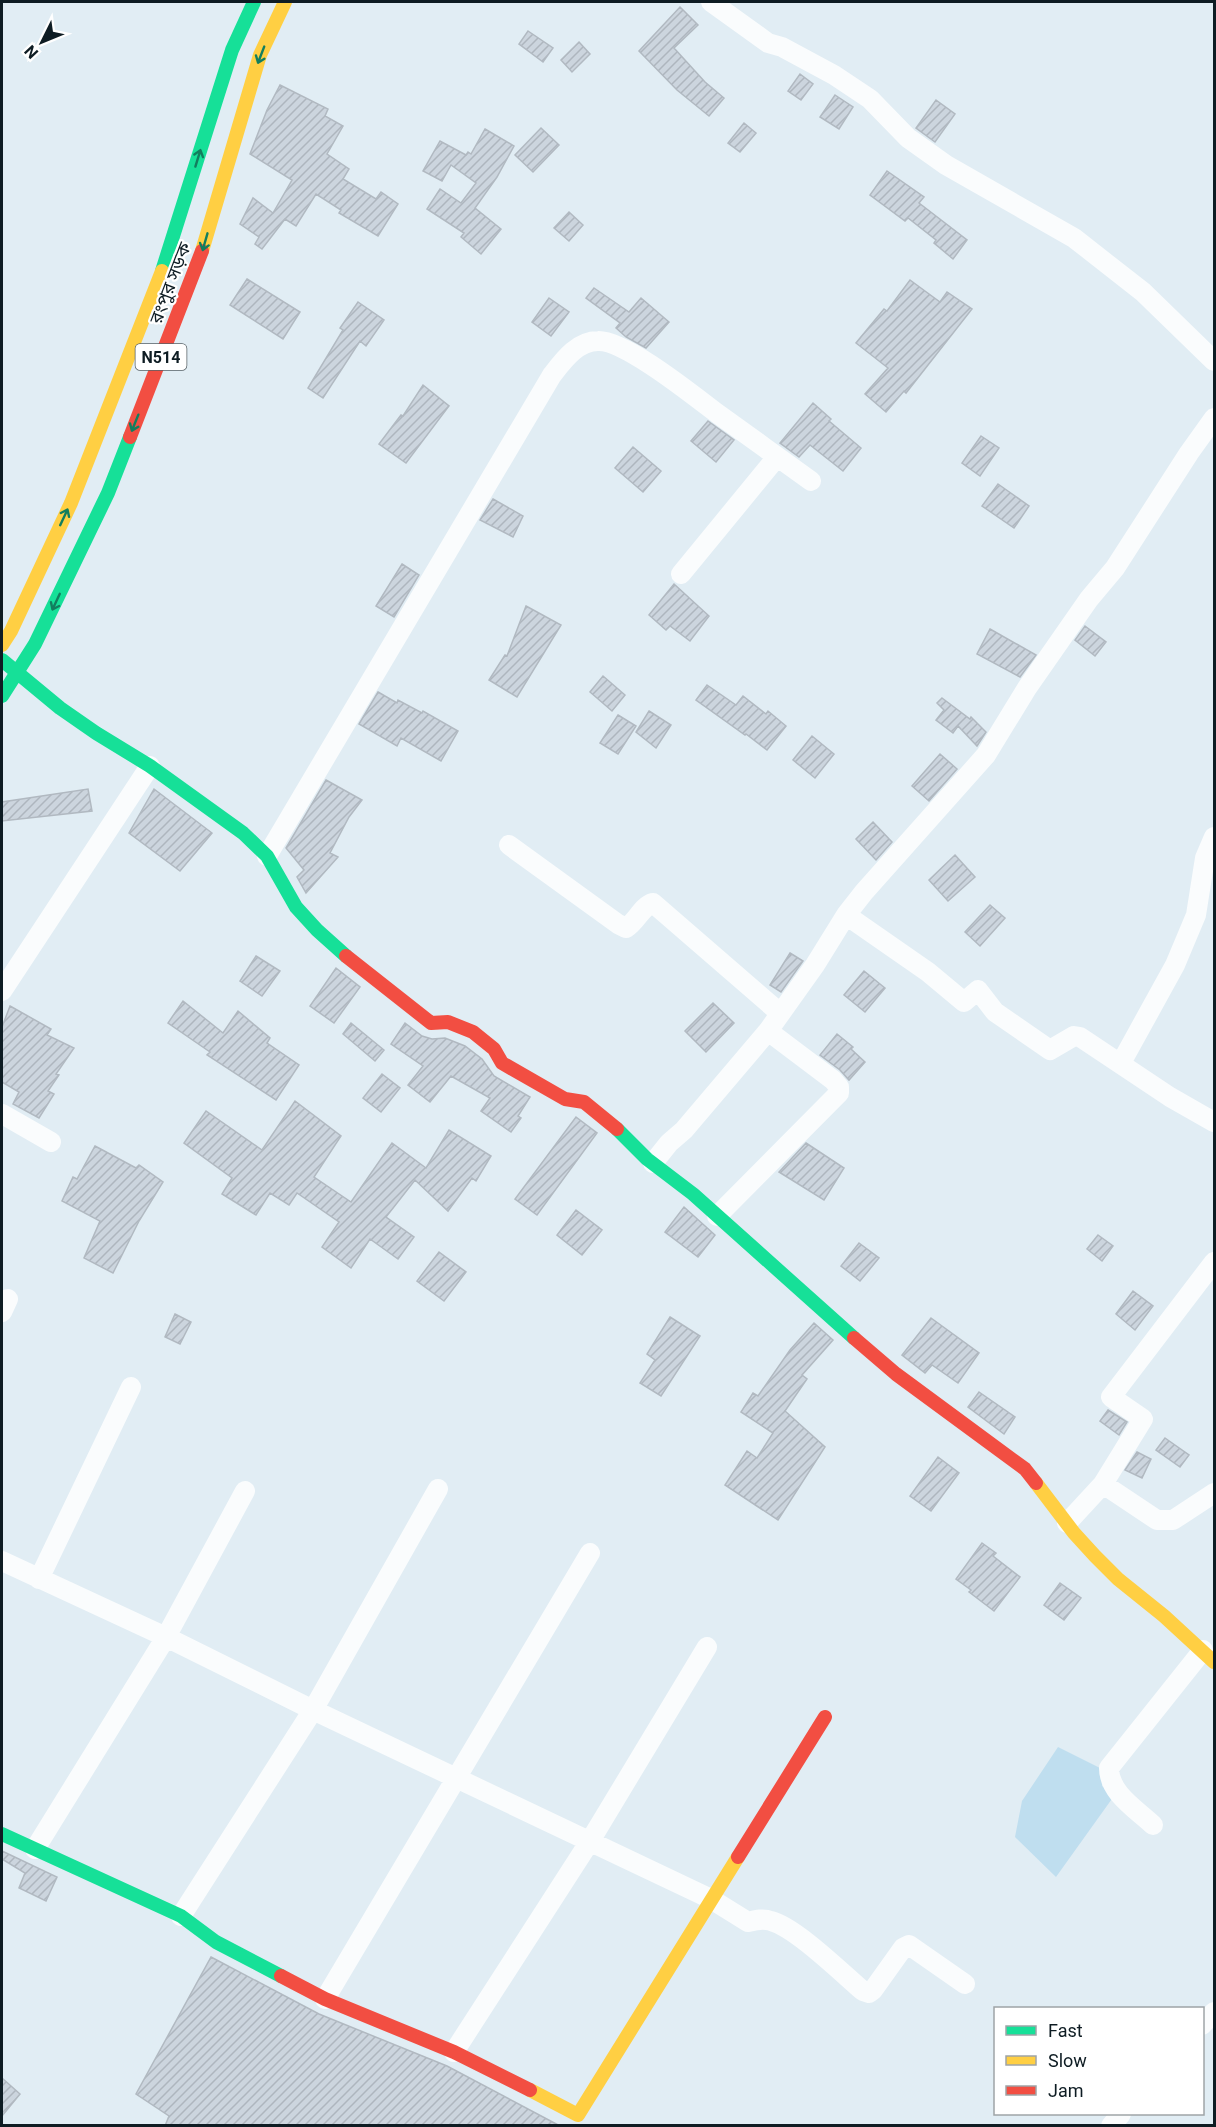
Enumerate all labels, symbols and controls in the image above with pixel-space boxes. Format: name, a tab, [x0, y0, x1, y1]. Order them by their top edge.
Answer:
north arrow	[12, 12, 72, 72]
text: N	[21, 41, 42, 62]
one-way arrow	[255, 45, 266, 64]
one-way arrow	[193, 149, 204, 168]
one-way arrow	[199, 232, 210, 251]
street label: রংপুর সড়ক	[145, 239, 196, 328]
road number: N514	[136, 344, 186, 370]
one-way arrow	[129, 414, 140, 432]
one-way arrow	[59, 509, 70, 527]
one-way arrow	[49, 592, 61, 610]
legend	[994, 2007, 1204, 2115]
text: Fast	[1048, 2020, 1083, 2041]
text: Slow	[1048, 2050, 1087, 2071]
text: Jam	[1048, 2080, 1084, 2101]

